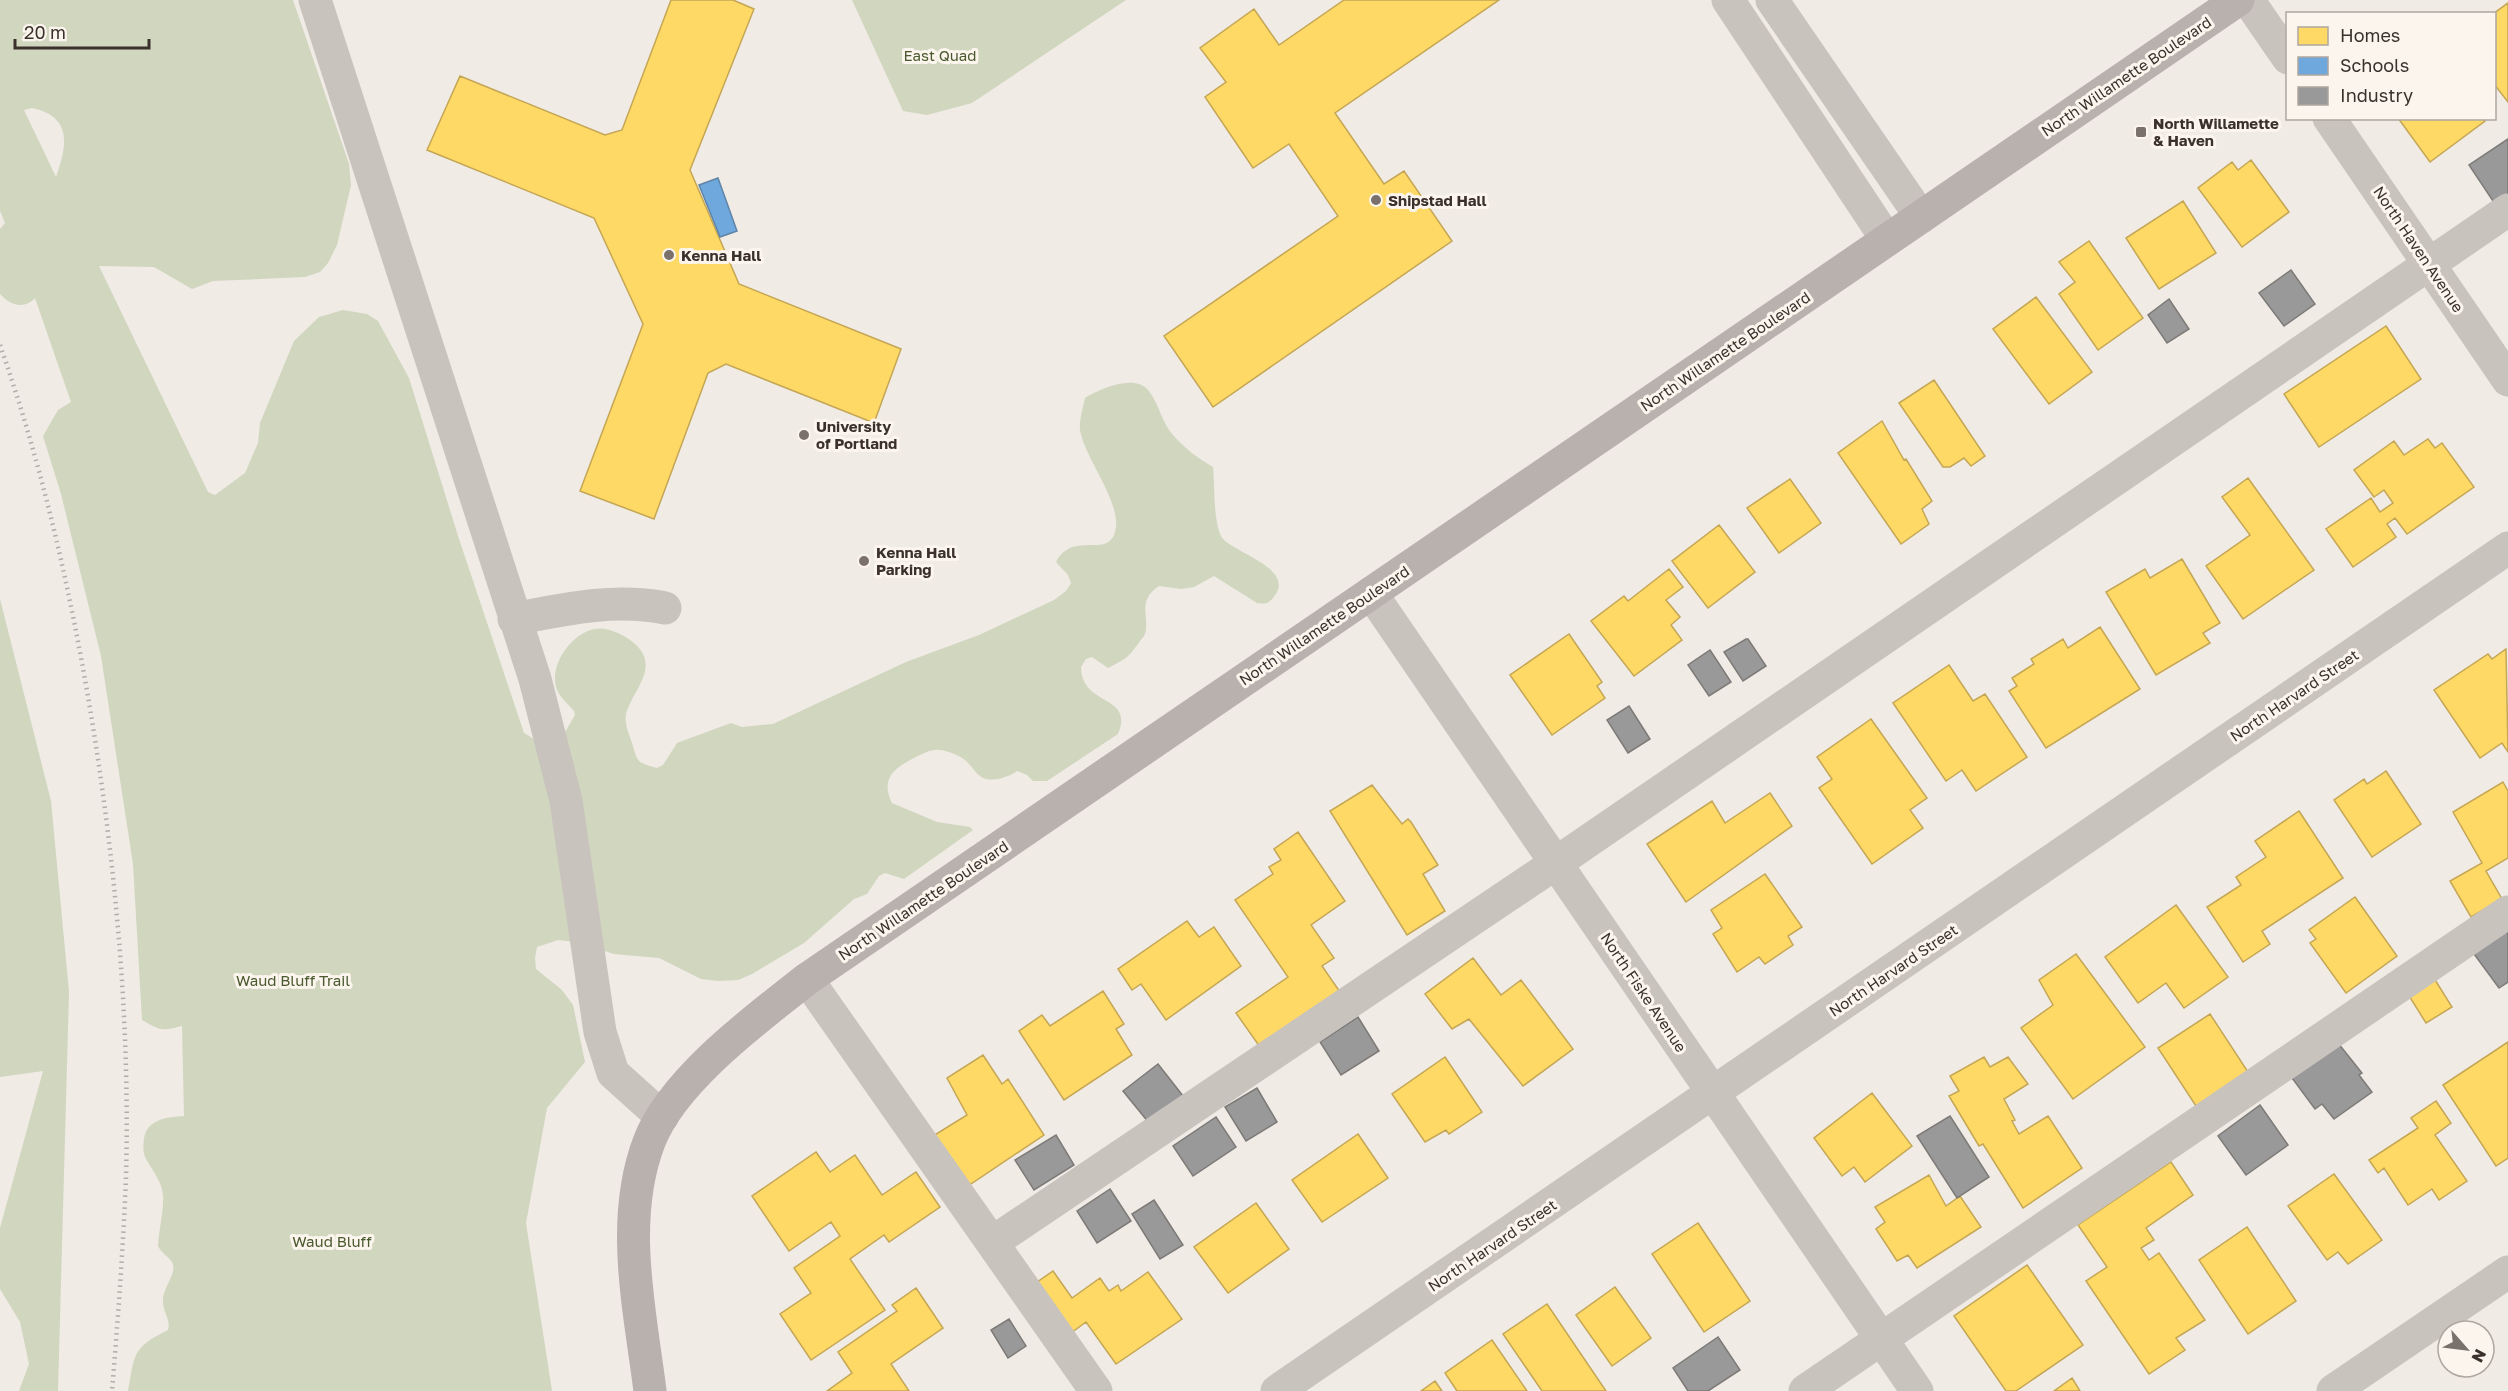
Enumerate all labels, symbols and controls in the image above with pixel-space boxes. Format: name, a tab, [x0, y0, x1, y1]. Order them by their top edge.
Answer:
scale bar	[15, 12, 148, 50]
street label: North Willamette Boulevard	[2038, 12, 2214, 140]
legend	[2286, 12, 2496, 120]
text: 20 m	[24, 21, 66, 43]
text: Homes	[2340, 24, 2400, 46]
park label: East Quad	[903, 46, 977, 64]
text: Schools	[2340, 54, 2409, 76]
text: Industry	[2340, 84, 2413, 106]
place label: North Willamette & Haven	[2153, 114, 2279, 149]
marker: North Willamette & Haven	[2134, 125, 2148, 139]
street label: North Haven Avenue	[2370, 183, 2468, 316]
place label: Shipstad Hall	[1388, 191, 1487, 209]
marker: Shipstad Hall	[1369, 193, 1383, 207]
place label: Kenna Hall	[681, 246, 761, 264]
marker: Kenna Hall	[662, 248, 676, 262]
street label: North Willamette Boulevard	[1637, 287, 1813, 415]
place label: University of Portland	[816, 417, 897, 452]
marker: University of Portland	[797, 428, 811, 442]
place label: Kenna Hall Parking	[876, 543, 956, 578]
marker: Kenna Hall Parking	[857, 554, 871, 568]
street label: North Willamette Boulevard	[1236, 561, 1412, 689]
street label: North Harvard Street	[2226, 645, 2362, 745]
street label: North Willamette Boulevard	[835, 836, 1011, 964]
street label: North Harvard Street	[1825, 920, 1961, 1020]
street label: North Fiske Avenue	[1597, 929, 1691, 1055]
park label: Waud Bluff Trail	[236, 971, 350, 989]
street label: North Harvard Street	[1424, 1195, 1560, 1295]
park label: Waud Bluff	[292, 1232, 372, 1250]
north arrow	[2436, 1319, 2496, 1379]
text: N	[2468, 1346, 2491, 1366]

